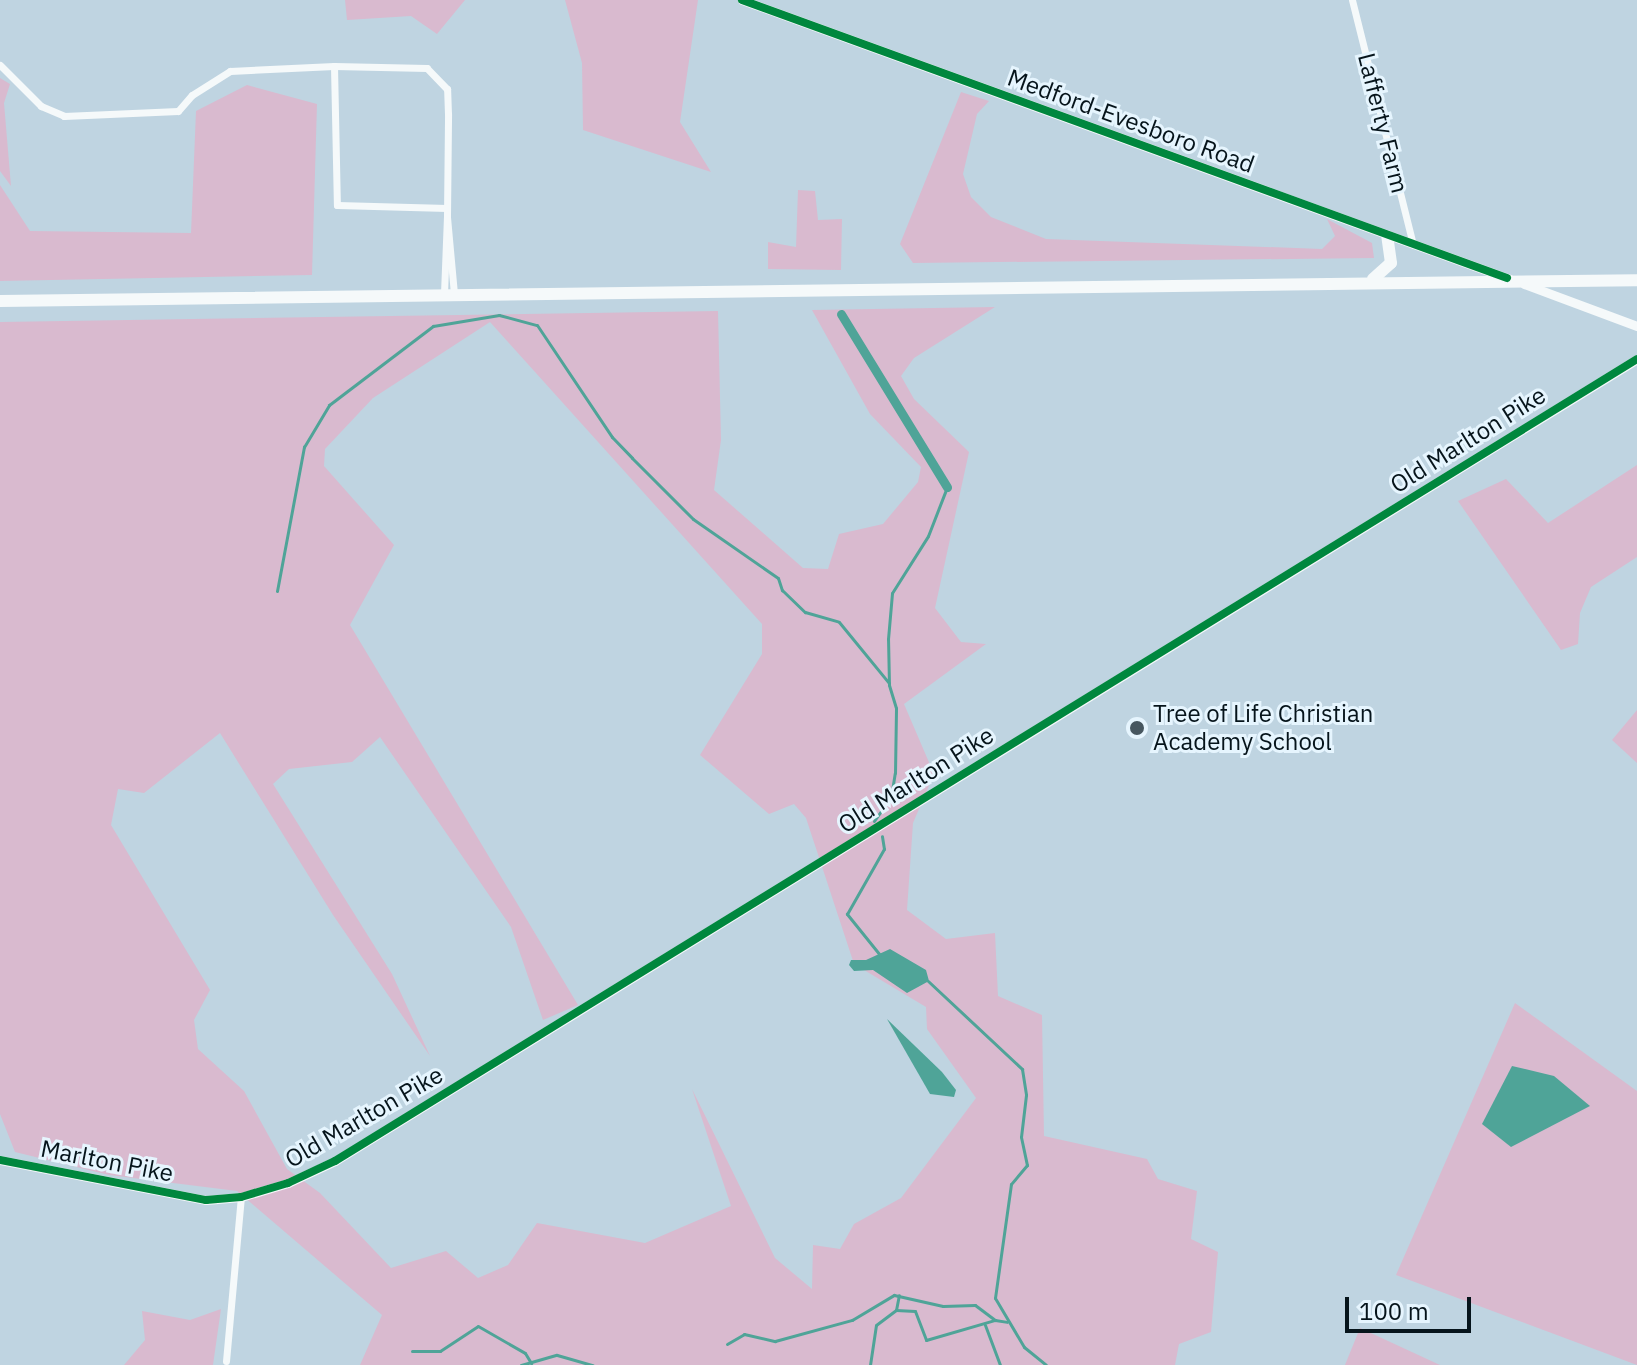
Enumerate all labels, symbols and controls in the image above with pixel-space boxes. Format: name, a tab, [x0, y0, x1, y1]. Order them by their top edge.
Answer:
street label: Lafferty Farm	[1352, 50, 1414, 196]
street label: Medford-Evesboro Road	[1004, 63, 1258, 179]
street label: Old Marlton Pike	[1385, 381, 1551, 499]
place label: Tree of Life Christian Academy School	[1153, 700, 1373, 756]
marker: Tree of Life Christian Academy School	[1128, 719, 1146, 737]
street label: Old Marlton Pike	[833, 721, 999, 839]
street label: Old Marlton Pike	[280, 1060, 448, 1174]
street label: Marlton Pike	[38, 1134, 176, 1188]
scale bar	[1349, 1281, 1475, 1331]
text: 100 m	[1359, 1295, 1429, 1327]

